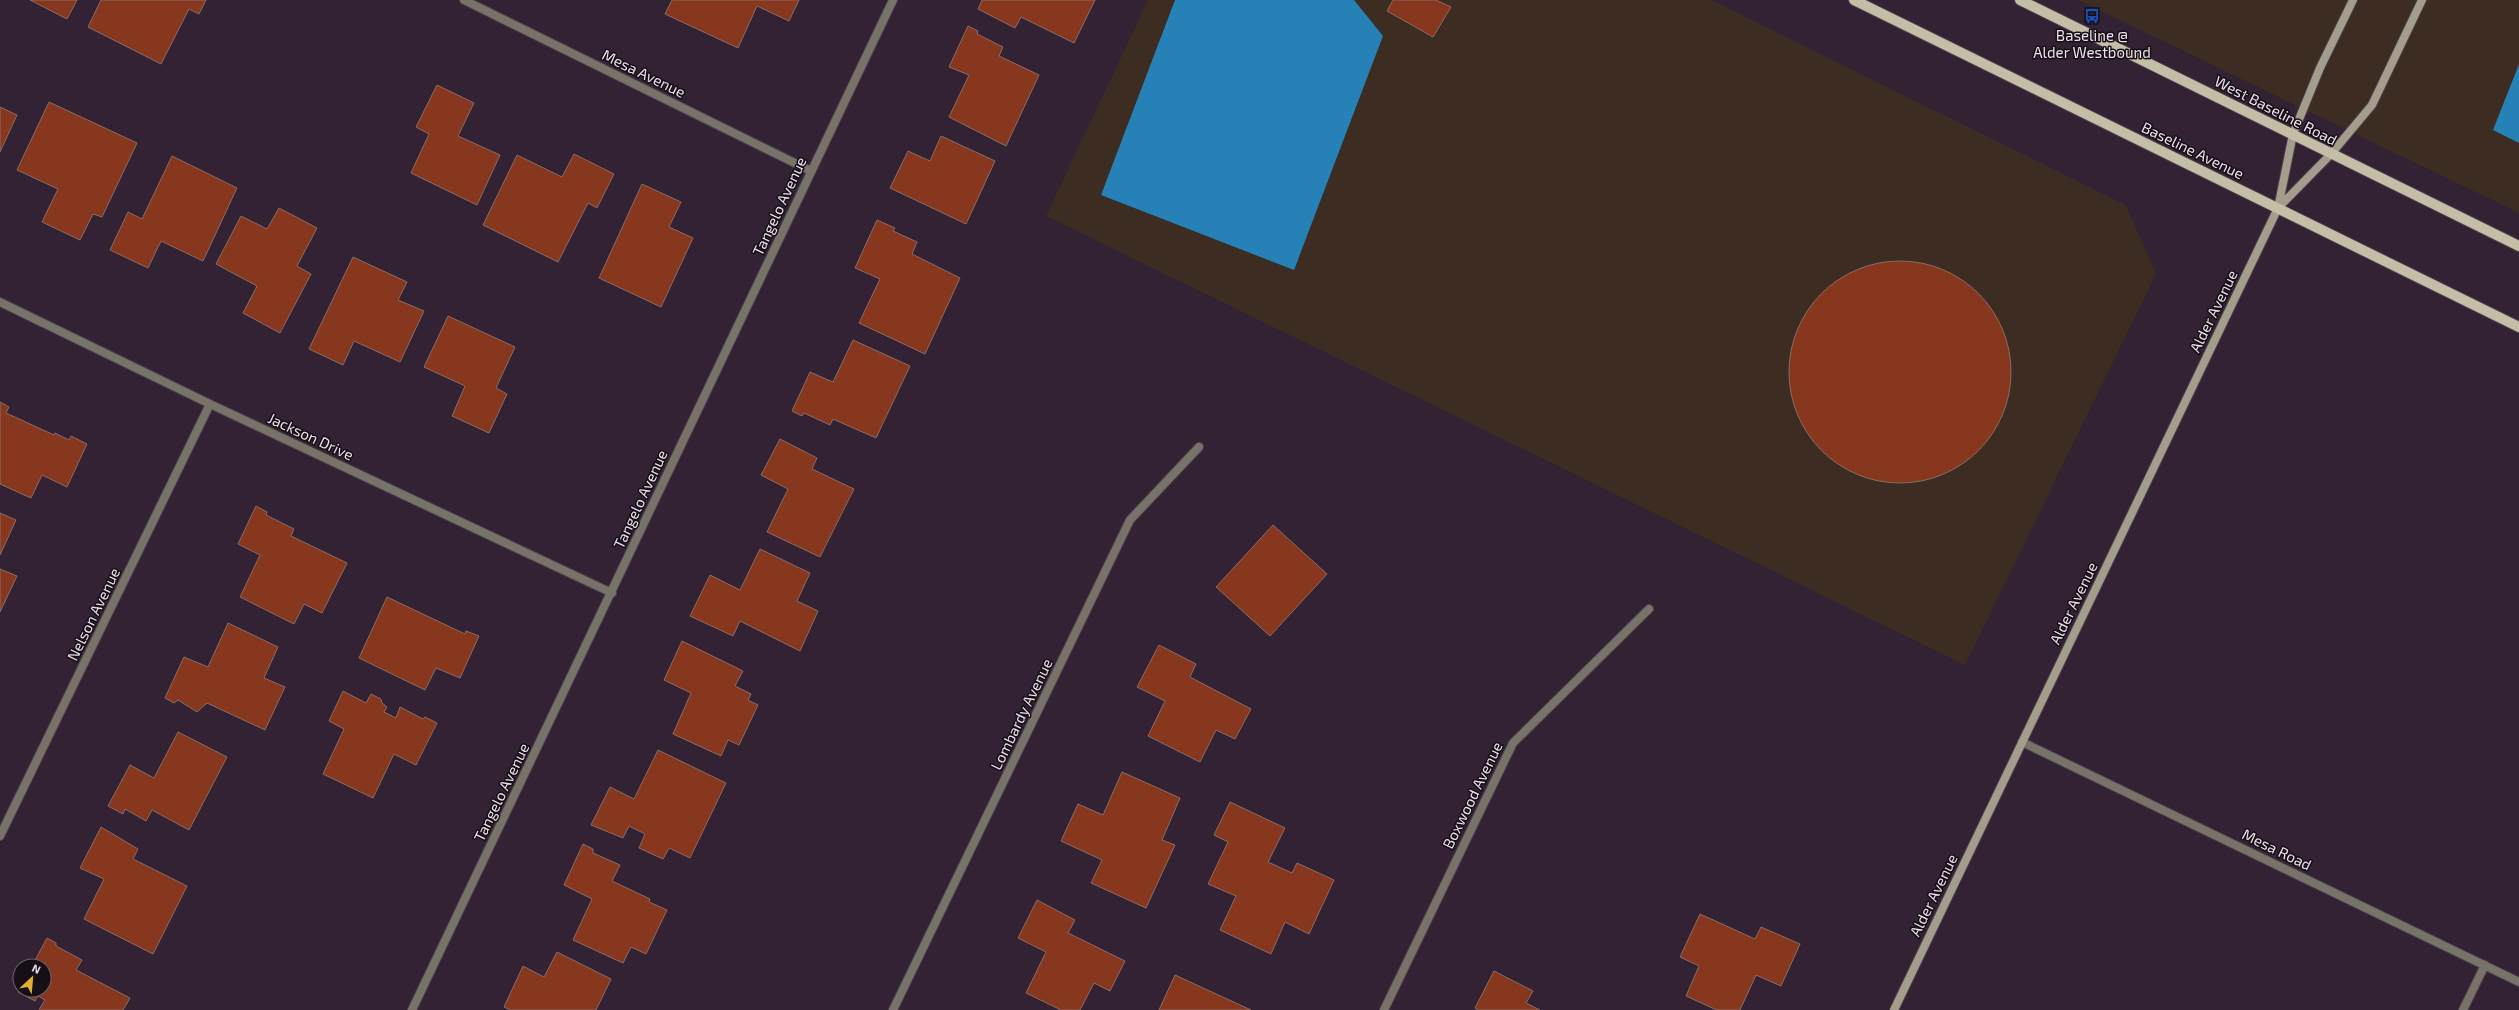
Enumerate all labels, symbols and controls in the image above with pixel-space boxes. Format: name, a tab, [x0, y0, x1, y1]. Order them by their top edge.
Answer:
bus stop icon: Baseline @ Alder Westbound	[2083, 7, 2101, 25]
place label: Baseline @ Alder Westbound	[2033, 26, 2151, 61]
street label: Mesa Avenue	[599, 45, 689, 101]
street label: West Baseline Road	[2212, 71, 2340, 149]
street label: Baseline Avenue	[2139, 117, 2247, 183]
street label: Tangelo Avenue	[748, 154, 810, 258]
street label: Alder Avenue	[2185, 267, 2241, 355]
street label: Jackson Drive	[265, 408, 357, 464]
street label: Tangelo Avenue	[609, 447, 671, 551]
street label: Alder Avenue	[2045, 559, 2101, 647]
street label: Nelson Avenue	[63, 565, 123, 663]
street label: Lombardy Avenue	[986, 655, 1056, 773]
street label: Boxwood Avenue	[1438, 739, 1506, 851]
street label: Tangelo Avenue	[469, 740, 533, 844]
street label: Mesa Road	[2239, 824, 2315, 874]
street label: Alder Avenue	[1905, 851, 1961, 939]
north arrow	[12, 958, 52, 998]
text: N	[30, 961, 43, 976]

